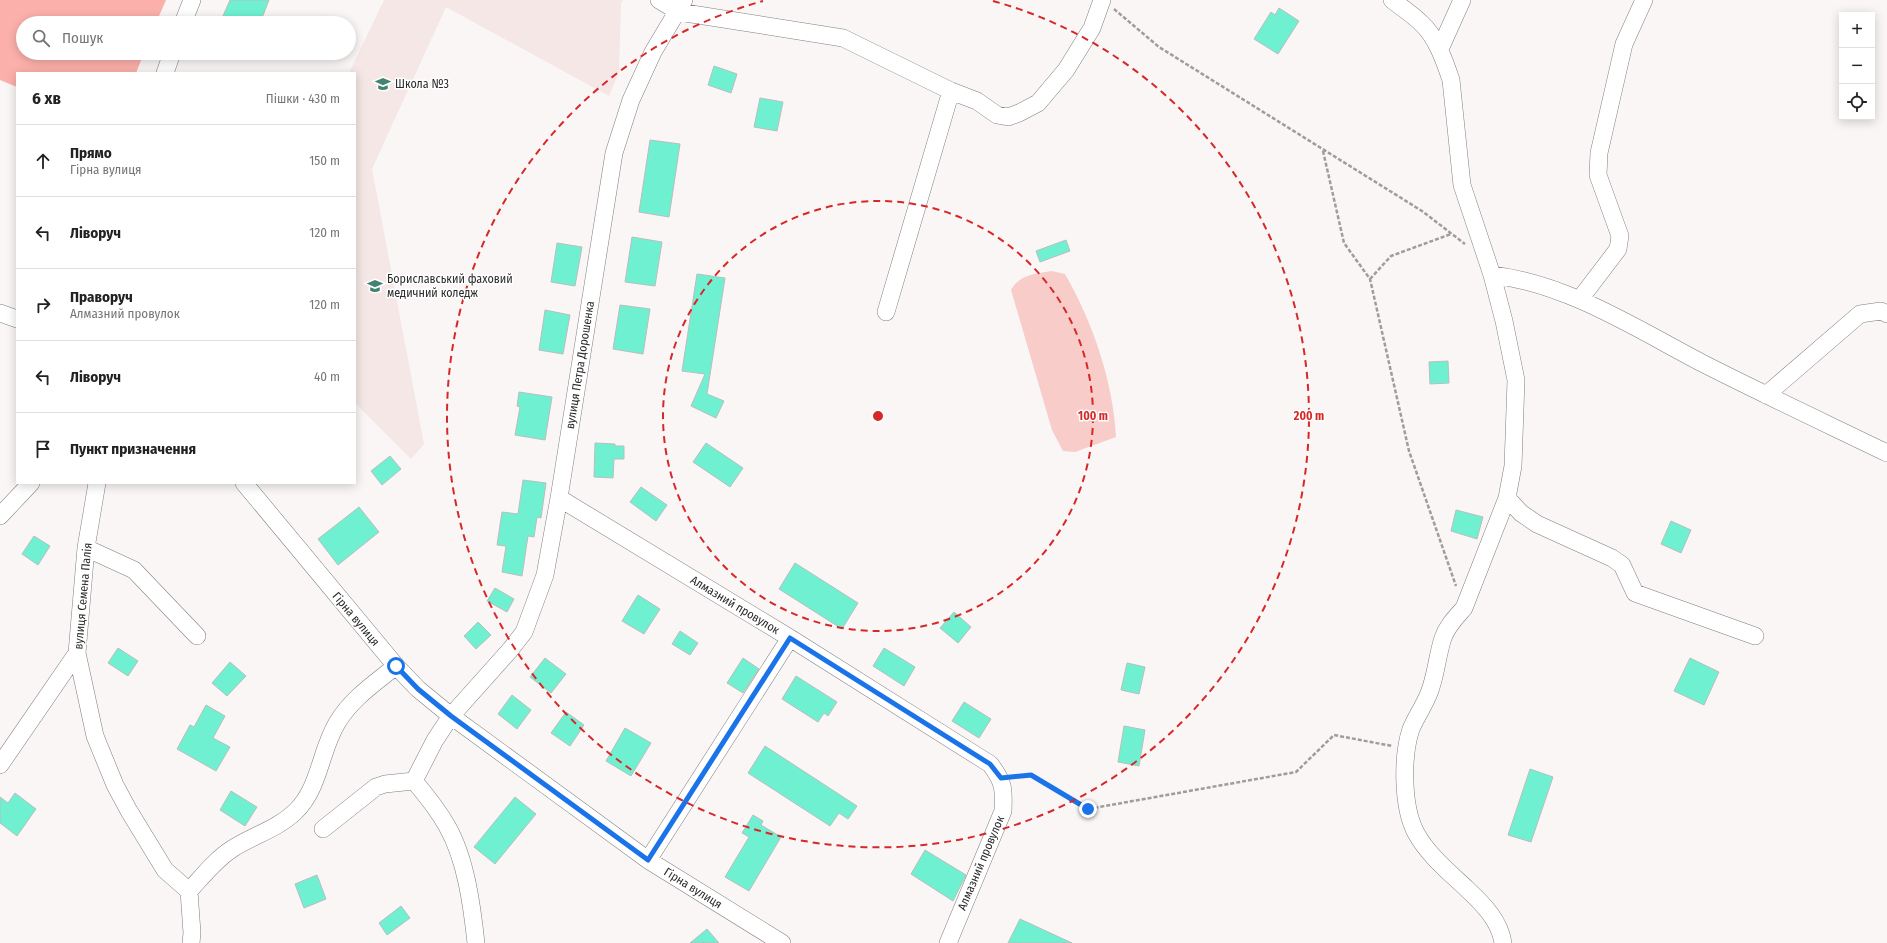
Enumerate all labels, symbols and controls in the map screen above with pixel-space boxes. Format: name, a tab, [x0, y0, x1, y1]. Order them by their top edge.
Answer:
map controls	[1839, 12, 1875, 120]
button: +	[1839, 12, 1875, 48]
search box	[16, 16, 356, 60]
icon: search	[30, 27, 52, 49]
text: Пошук	[62, 29, 103, 47]
button: −	[1839, 48, 1875, 84]
school or university icon: Школа №3	[374, 75, 392, 93]
place label: Школа №3	[395, 77, 449, 91]
button: locate	[1839, 84, 1875, 120]
text: 6 хв	[32, 88, 61, 109]
text: Пішки · 430 m	[266, 91, 340, 106]
text: Прямо	[70, 144, 112, 162]
icon: ahead	[32, 150, 54, 172]
text: 150 m	[309, 153, 340, 168]
text: Гірна вулиця	[70, 162, 142, 177]
icon: left	[32, 222, 54, 244]
text: Ліворуч	[70, 224, 121, 242]
text: 120 m	[309, 225, 340, 240]
place label: Бориславський фаховий медичний коледж	[387, 272, 513, 300]
school or university icon: Бориславський фаховий медичний коледж	[366, 277, 384, 295]
text: Праворуч	[70, 288, 133, 306]
icon: right	[32, 294, 54, 316]
text: 120 m	[309, 297, 340, 312]
street label: вулиця Петра Дорошенка	[563, 300, 597, 430]
text: Алмазний провулок	[70, 306, 180, 321]
icon: left	[32, 366, 54, 388]
text: Ліворуч	[70, 368, 121, 386]
text: 40 m	[314, 369, 340, 384]
centre of rings	[871, 409, 885, 423]
text: 100 m	[1078, 409, 1108, 423]
text: 200 m	[1293, 409, 1324, 423]
icon: arrive	[32, 438, 54, 460]
text: Пункт призначення	[70, 440, 196, 458]
street label: вулиця Семена Палія	[71, 542, 95, 650]
street label: Алмазний провулок	[688, 573, 782, 637]
street label: Гірна вулиця	[329, 589, 383, 649]
route start	[387, 657, 405, 675]
route end	[1079, 800, 1097, 818]
street label: Алмазний провулок	[955, 813, 1007, 912]
street label: Гірна вулиця	[661, 865, 725, 911]

